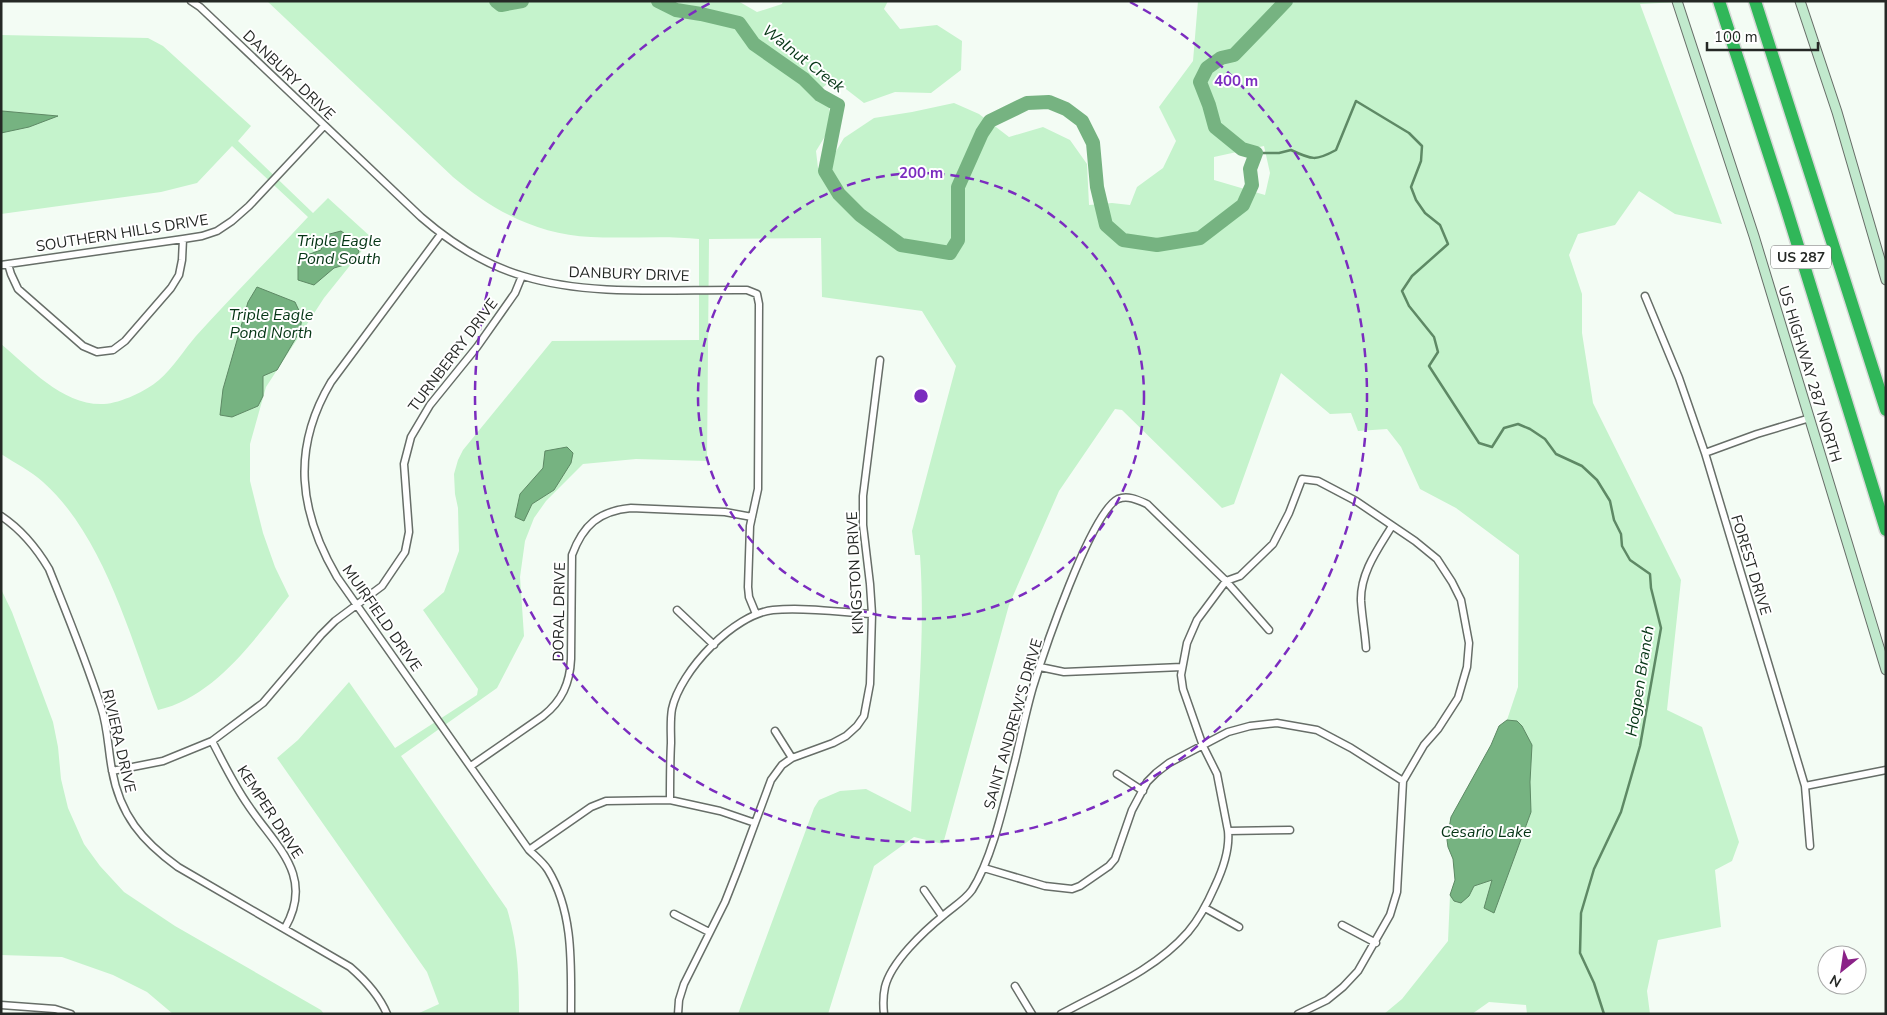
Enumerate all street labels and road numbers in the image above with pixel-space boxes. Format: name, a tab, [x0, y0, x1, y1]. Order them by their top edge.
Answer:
street label: DANBURY DRIVE	[239, 26, 339, 124]
street label: SOUTHERN HILLS DRIVE	[34, 209, 210, 257]
road number: US 287	[1771, 246, 1831, 268]
street label: DANBURY DRIVE	[568, 262, 690, 286]
street label: US HIGHWAY 287 NORTH	[1774, 283, 1846, 465]
street label: TURNBERRY DRIVE	[404, 294, 502, 416]
street label: KINGSTON DRIVE	[842, 511, 868, 635]
street label: FOREST DRIVE	[1726, 512, 1776, 618]
street label: MUIRFIELD DRIVE	[338, 561, 426, 675]
street label: DORAL DRIVE	[548, 562, 570, 662]
street label: SAINT ANDREW'S DRIVE	[979, 636, 1047, 812]
street label: RIVIERA DRIVE	[97, 687, 141, 795]
street label: KEMPER DRIVE	[232, 762, 308, 862]

